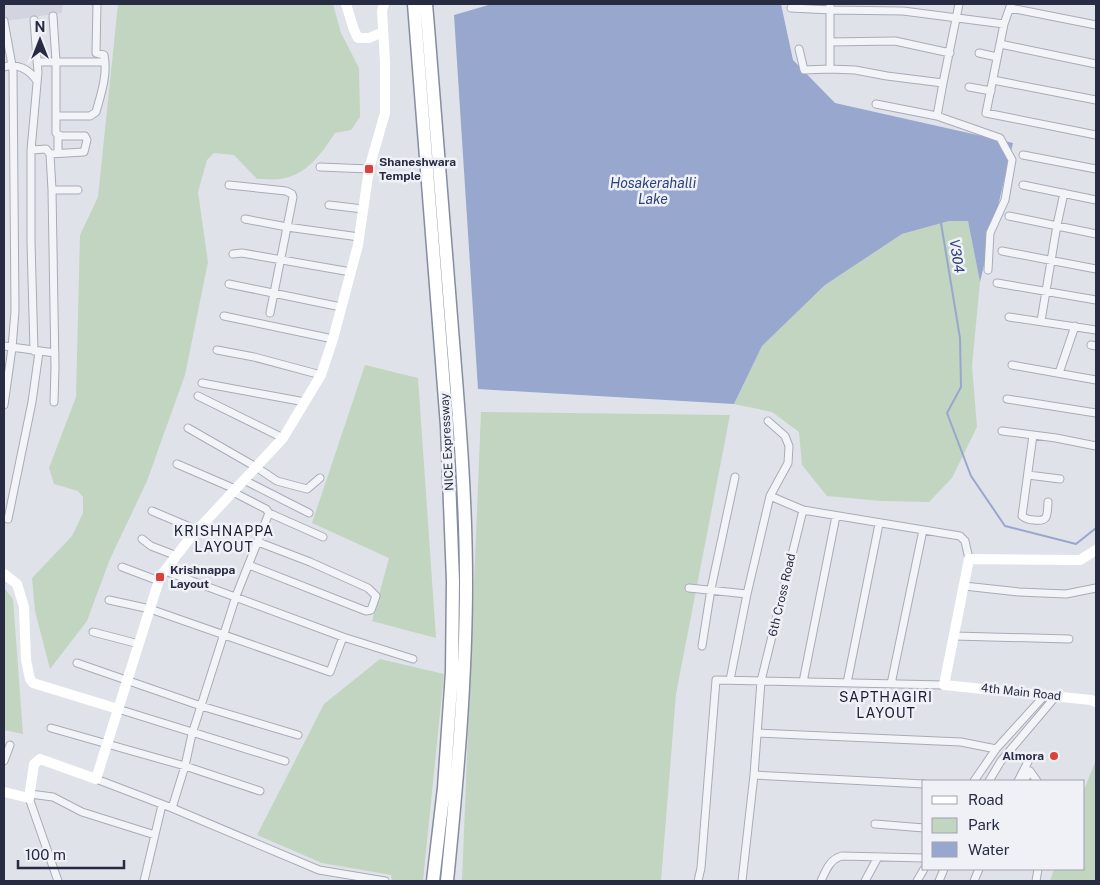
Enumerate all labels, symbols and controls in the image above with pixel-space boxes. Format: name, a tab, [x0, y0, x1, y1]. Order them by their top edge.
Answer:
north arrow	[15, 15, 65, 65]
text: N	[35, 19, 45, 35]
place label: Shaneshwara Temple	[379, 155, 456, 183]
marker: Shaneshwara Temple	[363, 163, 375, 175]
water label: Hosakerahalli Lake	[610, 175, 697, 207]
water label: V304	[946, 238, 968, 274]
street label: NICE Expressway	[437, 392, 457, 491]
district label: KRISHNAPPA LAYOUT	[174, 523, 274, 555]
street label: 6th Cross Road	[766, 552, 798, 638]
place label: Krishnappa Layout	[170, 563, 236, 591]
marker: Krishnappa Layout	[154, 571, 166, 583]
street label: 4th Main Road	[980, 681, 1062, 703]
district label: SAPTHAGIRI LAYOUT	[839, 689, 933, 721]
place label: Almora	[1002, 749, 1044, 763]
marker: Almora	[1048, 750, 1060, 762]
legend	[922, 780, 1085, 870]
text: Road	[968, 791, 1004, 808]
text: Park	[968, 816, 1000, 833]
scale bar	[18, 838, 124, 870]
text: Water	[968, 841, 1010, 858]
text: 100 m	[25, 846, 66, 863]

